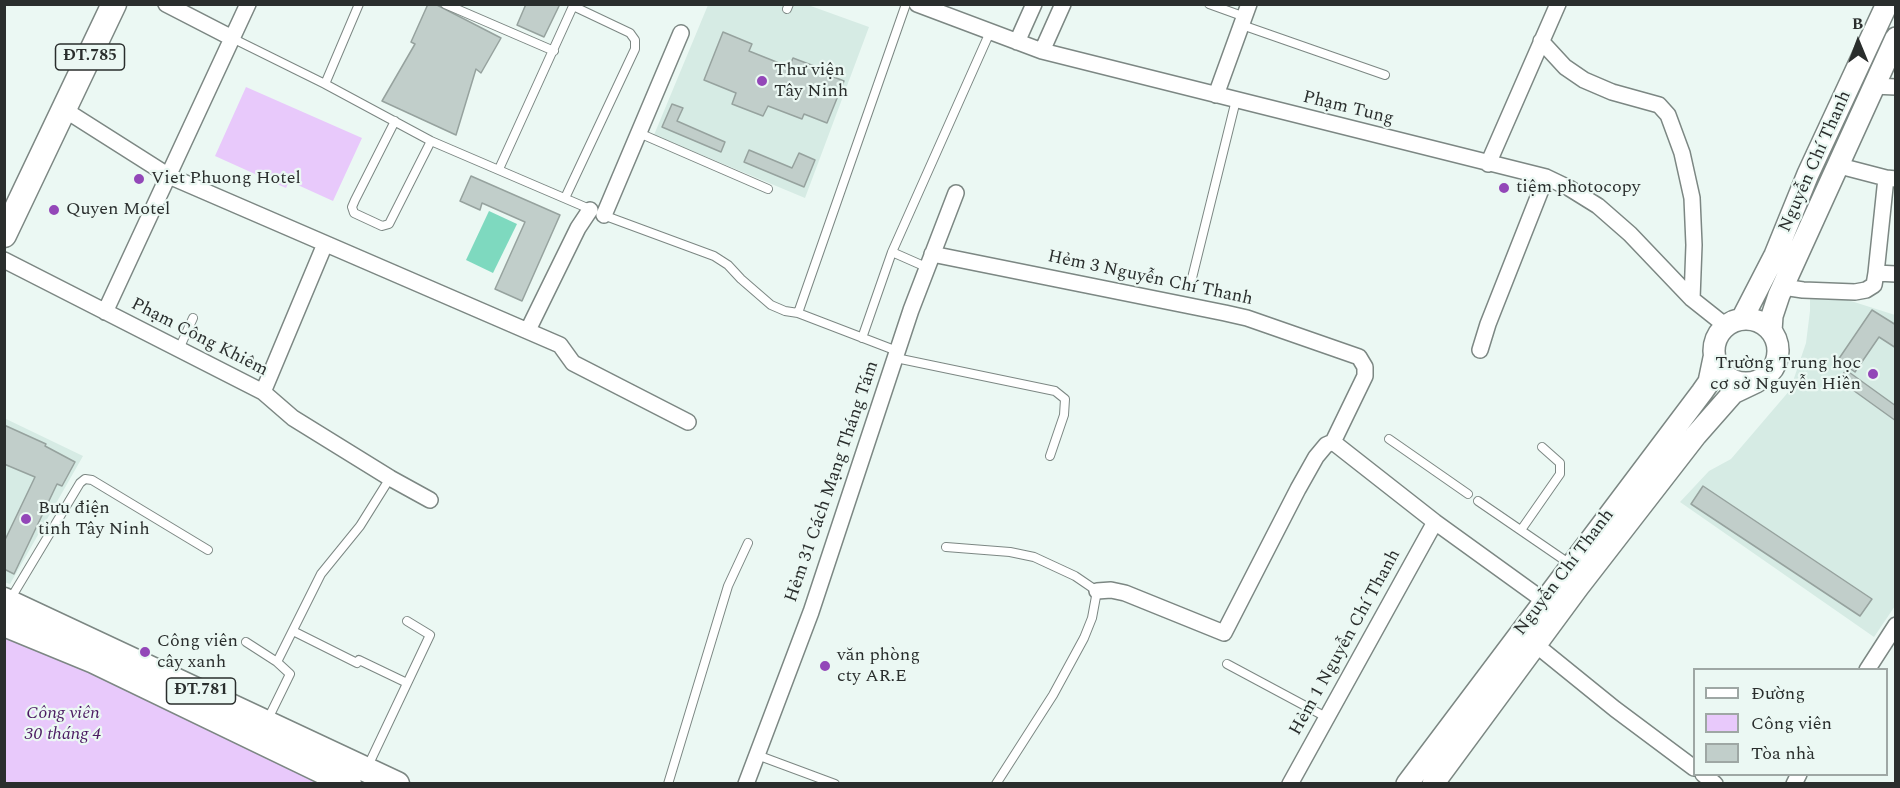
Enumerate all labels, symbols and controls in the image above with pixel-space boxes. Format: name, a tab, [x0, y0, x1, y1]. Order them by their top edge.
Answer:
north arrow	[1828, 12, 1888, 72]
text: B	[1852, 12, 1864, 36]
road number: ĐT.785	[56, 44, 124, 70]
place label: Thư viện Tây Ninh	[774, 60, 848, 103]
marker: Thư viện Tây Ninh	[755, 74, 769, 88]
street label: Phạm Tung	[1300, 87, 1396, 131]
street label: Nguyễn Chí Thanh	[1775, 88, 1857, 236]
place label: Viet Phuong Hotel	[151, 168, 301, 190]
marker: Viet Phuong Hotel	[132, 172, 146, 186]
place label: tiệm photocopy	[1516, 177, 1640, 199]
marker: tiệm photocopy	[1497, 181, 1511, 195]
place label: Quyen Motel	[66, 199, 170, 221]
marker: Quyen Motel	[47, 203, 61, 217]
street label: Hẻm 3 Nguyễn Chí Thanh	[1045, 247, 1255, 311]
street label: Phạm Công Khiêm	[127, 294, 271, 382]
place label: Trường Trung học cơ sở Nguyễn Hiền	[1710, 353, 1861, 395]
street label: Hẻm 31 Cách Mạng Tháng Tám	[781, 359, 885, 605]
marker: Trường Trung học cơ sở Nguyễn Hiền	[1866, 367, 1880, 381]
place label: Bưu điện tỉnh Tây Ninh	[38, 498, 150, 540]
street label: Nguyễn Chí Thanh	[1510, 506, 1620, 640]
marker: Bưu điện tỉnh Tây Ninh	[19, 512, 33, 526]
street label: Hẻm 1 Nguyễn Chí Thanh	[1286, 546, 1406, 740]
place label: Công viên cây xanh	[157, 631, 238, 674]
marker: Công viên cây xanh	[138, 645, 152, 659]
place label: văn phòng cty AR.E	[837, 645, 920, 688]
marker: văn phòng cty AR.E	[818, 659, 832, 673]
legend	[1693, 668, 1888, 776]
road number: ĐT.781	[166, 678, 236, 704]
text: Đường	[1751, 680, 1805, 707]
park label: Công viên 30 tháng 4	[25, 703, 101, 746]
text: Công viên	[1751, 710, 1832, 737]
text: Tòa nhà	[1751, 740, 1815, 767]

